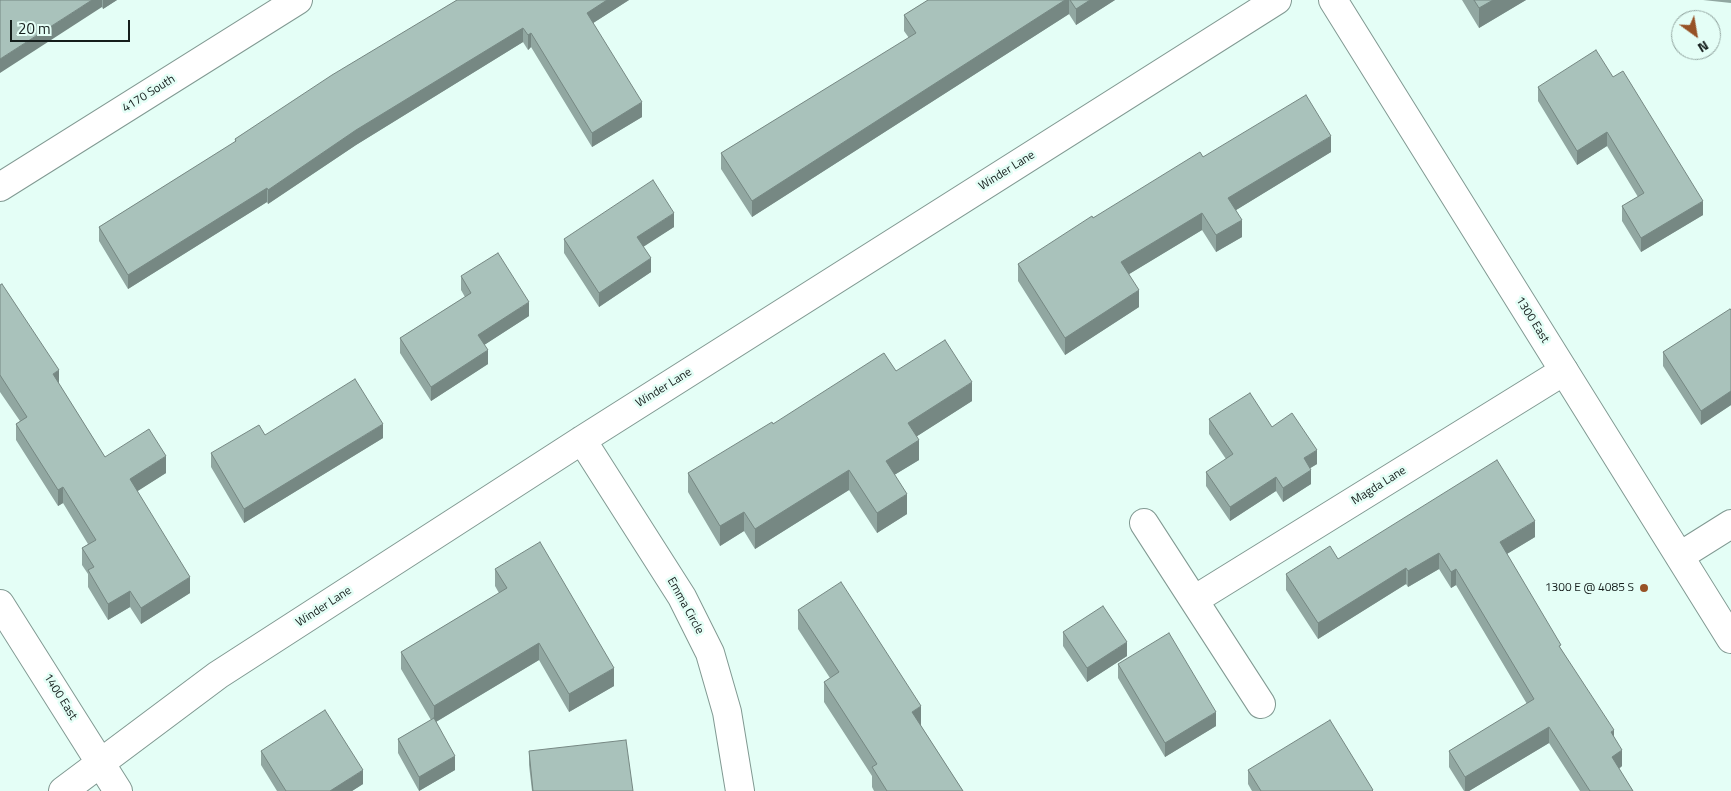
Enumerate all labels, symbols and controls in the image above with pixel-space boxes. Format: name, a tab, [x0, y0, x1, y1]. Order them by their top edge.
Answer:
scale bar	[12, 10, 132, 42]
north arrow	[1671, 10, 1721, 60]
text: 20 m	[18, 17, 51, 40]
text: N	[1694, 36, 1713, 59]
street label: 4170 South	[120, 72, 178, 116]
street label: Winder Lane	[976, 148, 1038, 194]
street label: 1300 East	[1512, 294, 1552, 346]
street label: Winder Lane	[633, 365, 695, 411]
street label: Magda Lane	[1349, 464, 1409, 508]
street label: Emma Circle	[664, 575, 706, 637]
place label: 1300 E @ 4085 S	[1545, 581, 1634, 595]
marker: 1300 E @ 4085 S	[1638, 582, 1650, 594]
street label: Winder Lane	[294, 584, 354, 630]
street label: 1400 East	[40, 671, 80, 723]

